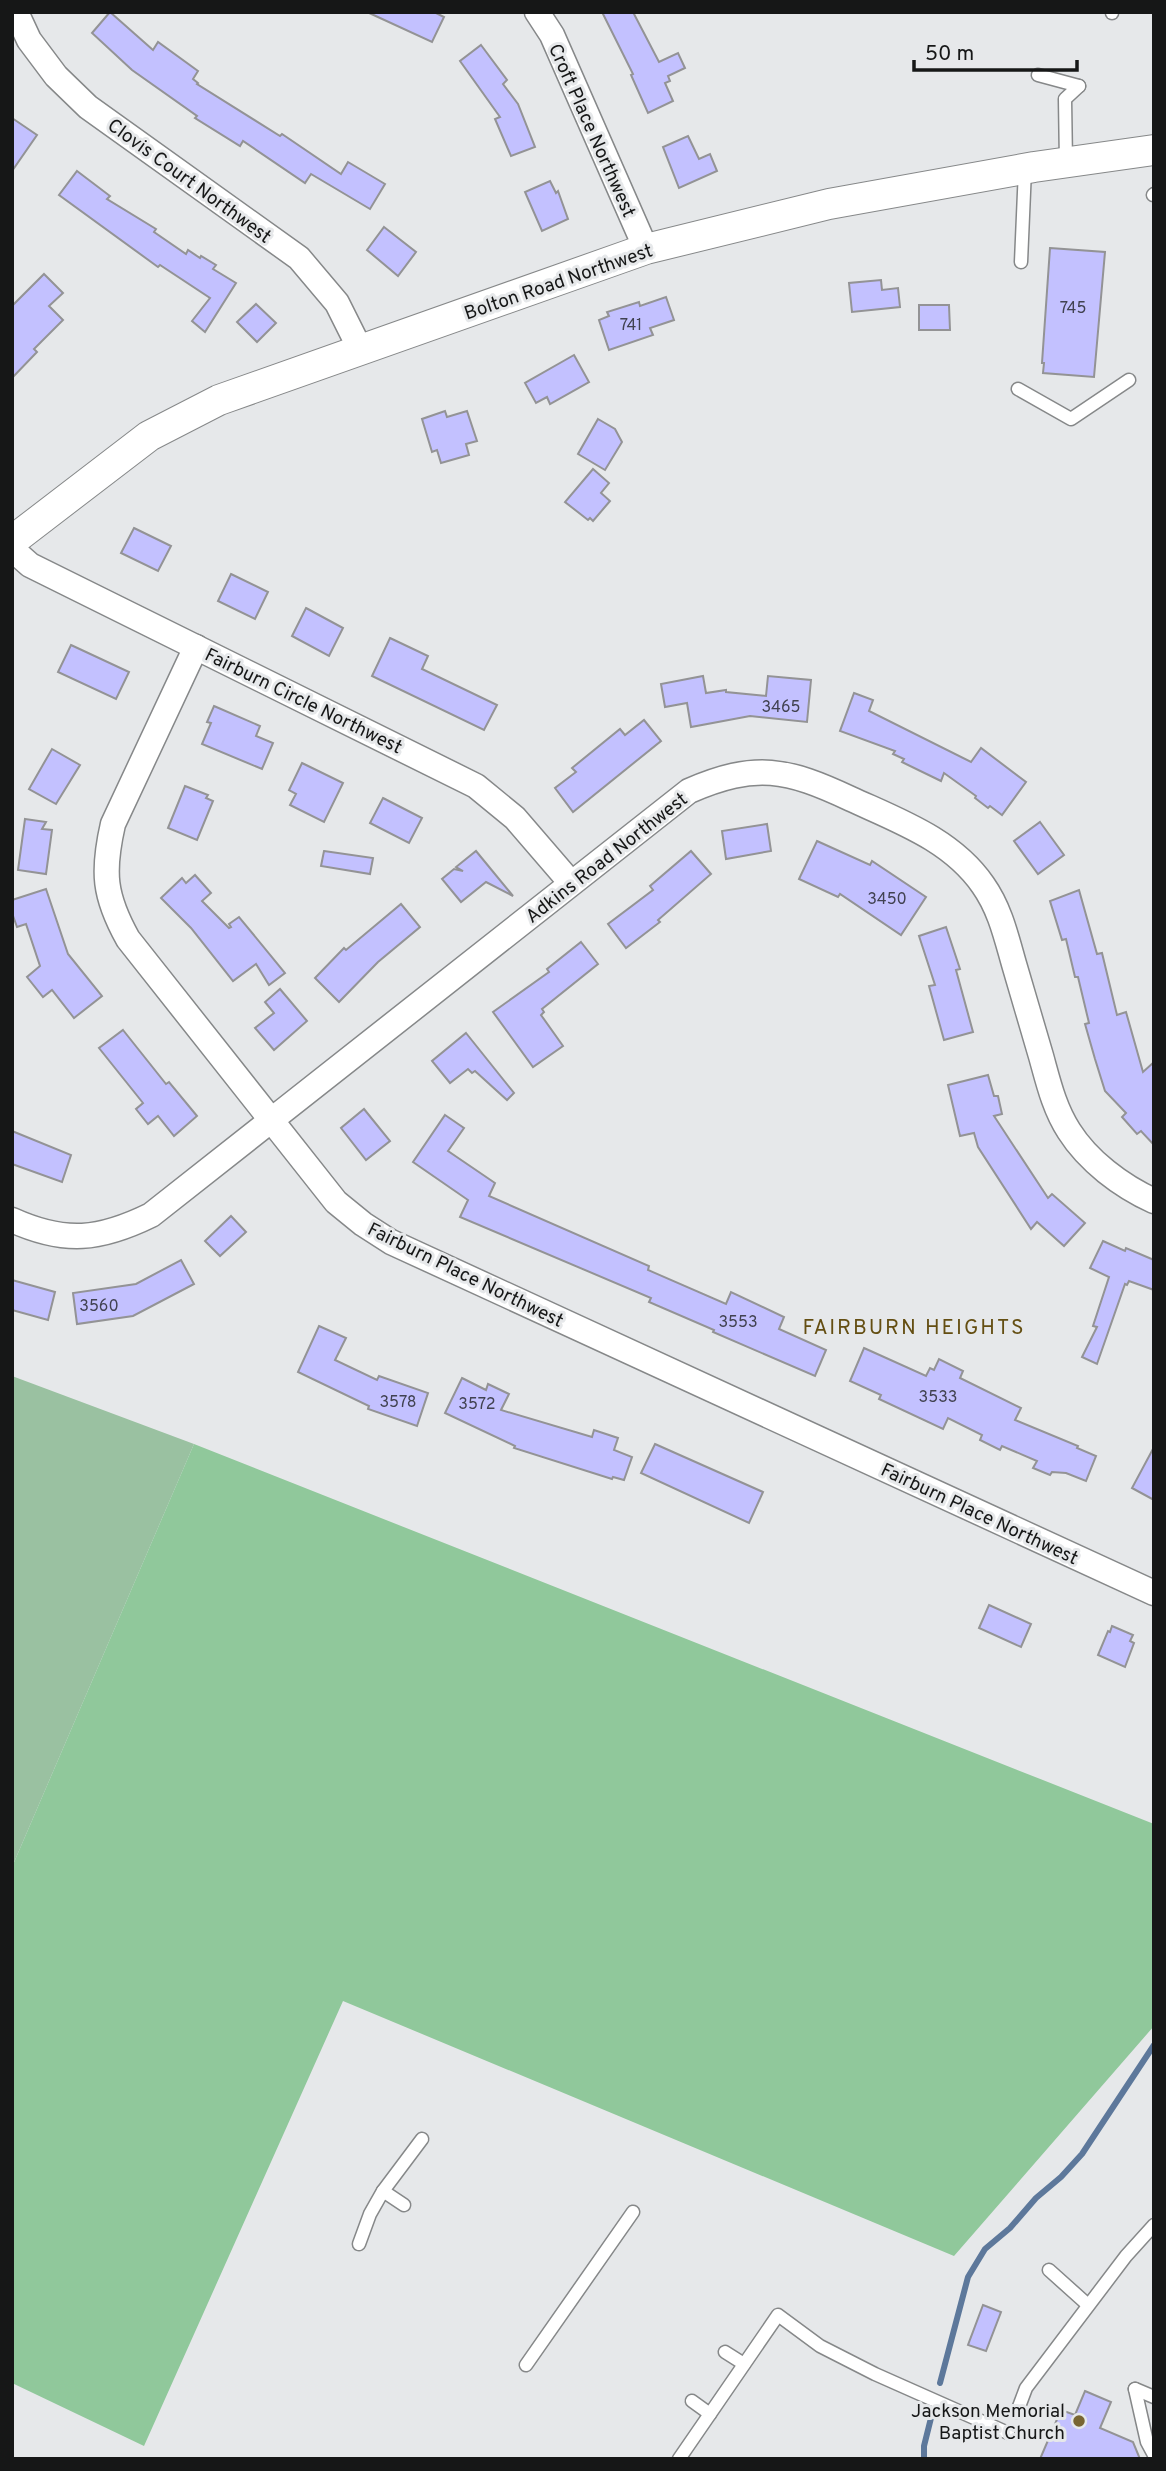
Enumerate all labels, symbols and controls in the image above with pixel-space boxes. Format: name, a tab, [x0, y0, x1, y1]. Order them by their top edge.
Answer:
scale bar	[914, 28, 1077, 72]
street label: Croft Place Northwest	[542, 40, 640, 221]
text: 50 m	[925, 41, 974, 68]
street label: Clovis Court Northwest	[102, 114, 276, 249]
street label: Bolton Road Northwest	[461, 239, 656, 326]
house number: 745	[1060, 299, 1086, 319]
house number: 741	[620, 316, 642, 336]
street label: Fairburn Circle Northwest	[200, 644, 406, 760]
house number: 3465	[761, 698, 801, 718]
street label: Adkins Road Northwest	[521, 788, 693, 929]
house number: 3450	[867, 890, 907, 910]
street label: Fairburn Place Northwest	[363, 1218, 567, 1334]
house number: 3560	[79, 1297, 119, 1317]
house number: 3553	[718, 1313, 758, 1333]
district label: FAIRBURN HEIGHTS	[802, 1315, 1026, 1342]
house number: 3533	[919, 1388, 957, 1408]
house number: 3578	[379, 1393, 417, 1413]
house number: 3572	[458, 1395, 496, 1415]
street label: Fairburn Place Northwest	[877, 1458, 1082, 1571]
place label: Jackson Memorial Baptist Church	[911, 2400, 1065, 2446]
marker: Jackson Memorial Baptist Church	[1071, 2413, 1087, 2429]

